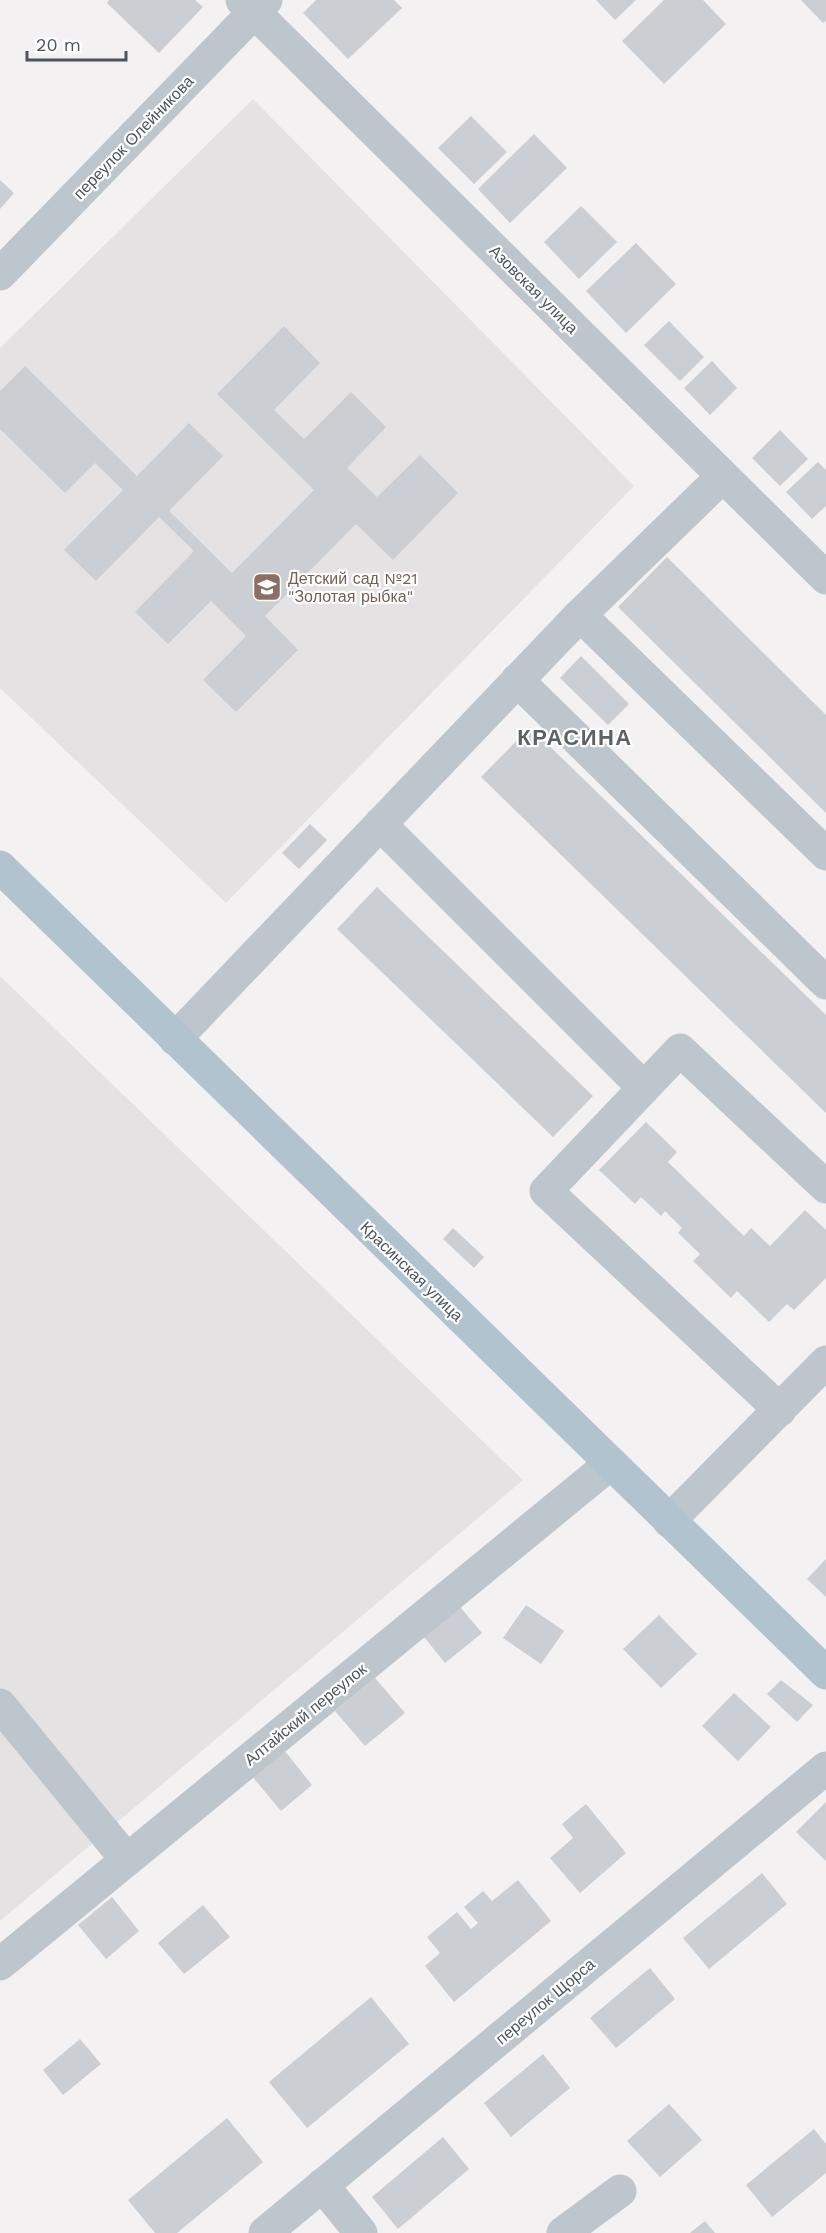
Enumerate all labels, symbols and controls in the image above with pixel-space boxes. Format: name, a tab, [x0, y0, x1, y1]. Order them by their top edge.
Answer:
scale bar	[27, 24, 126, 62]
text: 20 m	[36, 34, 81, 55]
street label: переулок Олейникова	[69, 72, 197, 203]
street label: Азовская улица	[485, 241, 582, 338]
place label: Детский сад №21 "Золотая рыбка"	[288, 569, 417, 606]
school or university icon: Детский сад №21 "Золотая рыбка"	[251, 571, 283, 603]
district label: КРАСИНА	[517, 725, 633, 750]
street label: Красинская улица	[356, 1218, 467, 1325]
street label: Алтайский переулок	[240, 1659, 371, 1769]
street label: переулок Щорса	[492, 1954, 599, 2048]

